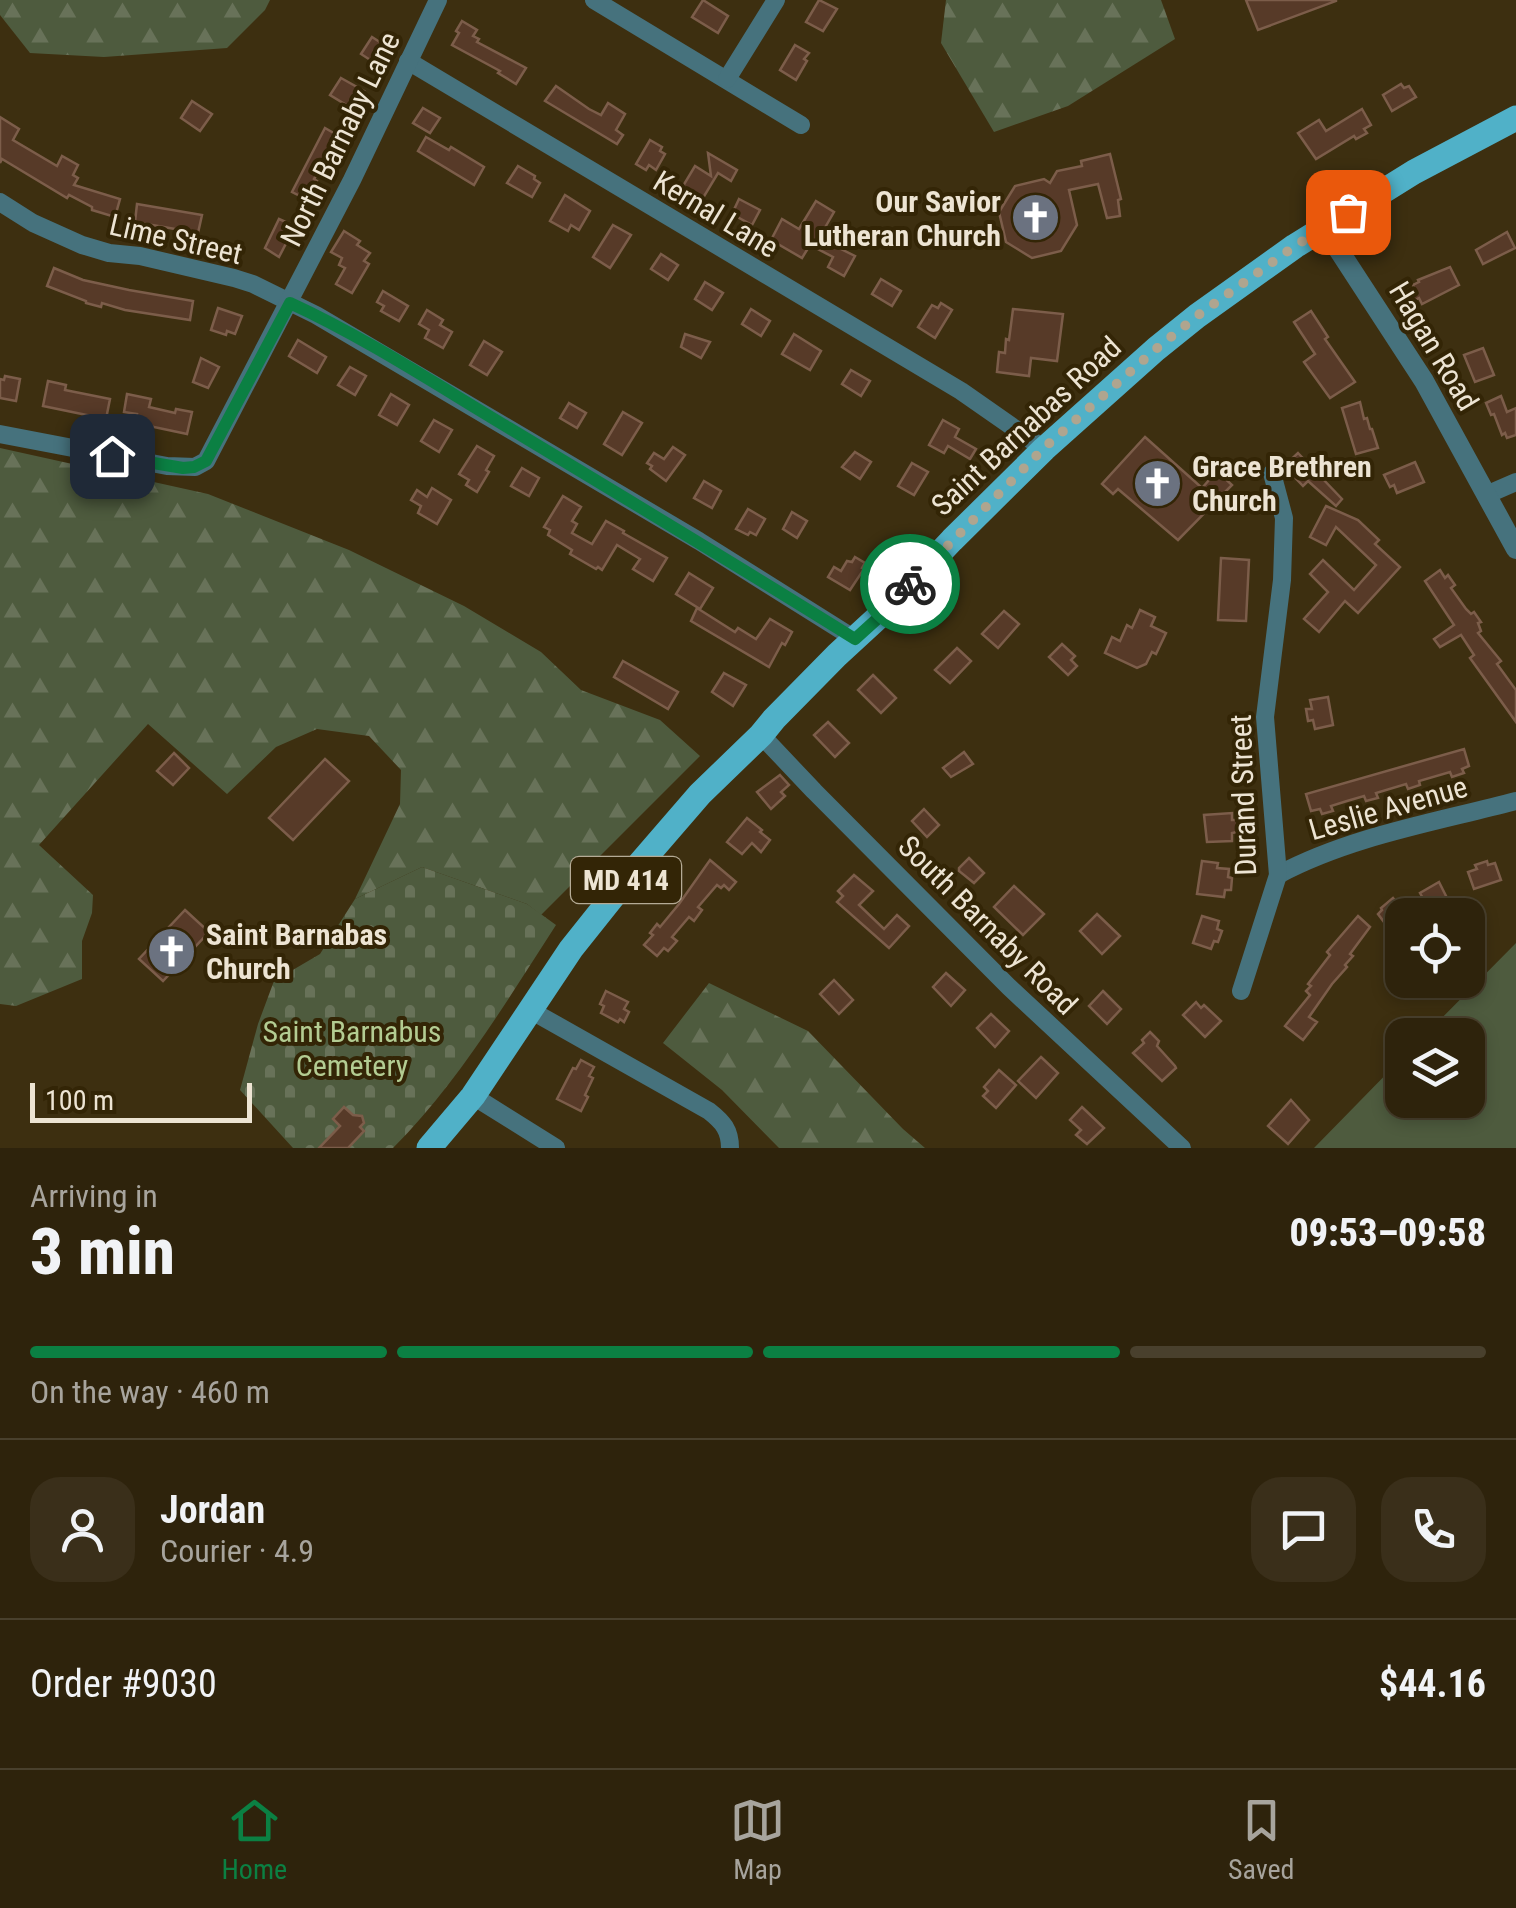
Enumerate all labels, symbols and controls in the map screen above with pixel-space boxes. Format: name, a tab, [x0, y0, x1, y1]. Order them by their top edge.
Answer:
street label: North Barnaby Lane	[273, 26, 407, 252]
street label: Kernal Lane	[647, 163, 785, 265]
pin	[1306, 170, 1391, 255]
place label: Our Savior Lutheran Church	[804, 184, 1001, 253]
icon: bag	[1321, 185, 1376, 240]
church icon: Our Savior Lutheran Church	[1010, 192, 1062, 244]
street label: Lime Street	[106, 207, 246, 271]
street label: Hagan Road	[1382, 275, 1486, 417]
street label: Saint Barnabas Road	[924, 329, 1128, 523]
pin	[70, 414, 155, 499]
icon: home	[85, 429, 140, 484]
place label: Grace Brethren Church	[1192, 449, 1372, 518]
church icon: Grace Brethren Church	[1131, 457, 1183, 509]
courier	[860, 534, 960, 634]
icon: bike	[883, 557, 938, 612]
street label: Durand Street	[1223, 714, 1263, 876]
street label: Leslie Avenue	[1305, 769, 1471, 847]
street label: South Barnaby Road	[891, 828, 1085, 1022]
road number: MD 414	[571, 857, 681, 903]
map controls	[1385, 898, 1485, 1118]
button: locate	[1385, 898, 1485, 998]
place label: Saint Barnabas Church	[206, 917, 387, 986]
church icon: Saint Barnabas Church	[145, 925, 197, 977]
park label: Saint Barnabus Cemetery	[263, 1014, 441, 1083]
button: layers	[1385, 1018, 1485, 1118]
scale bar	[30, 1078, 252, 1122]
text: 100 m	[45, 1084, 114, 1117]
text: Arriving in	[30, 1177, 158, 1215]
text: 09:53–09:58	[1289, 1211, 1486, 1255]
text: 3 min	[30, 1214, 175, 1290]
text: On the way · 460 m	[30, 1373, 270, 1411]
button: person	[30, 1477, 135, 1582]
button: chat	[1251, 1477, 1356, 1582]
button: phone	[1381, 1477, 1486, 1582]
text: Jordan	[160, 1488, 265, 1532]
text: Courier · 4.9	[160, 1532, 314, 1570]
text: Order #9030	[30, 1662, 217, 1706]
text: $44.16	[1379, 1662, 1486, 1706]
tab: Home	[221, 1793, 287, 1886]
tab: Map	[730, 1793, 785, 1886]
tab: Saved	[1228, 1793, 1295, 1886]

